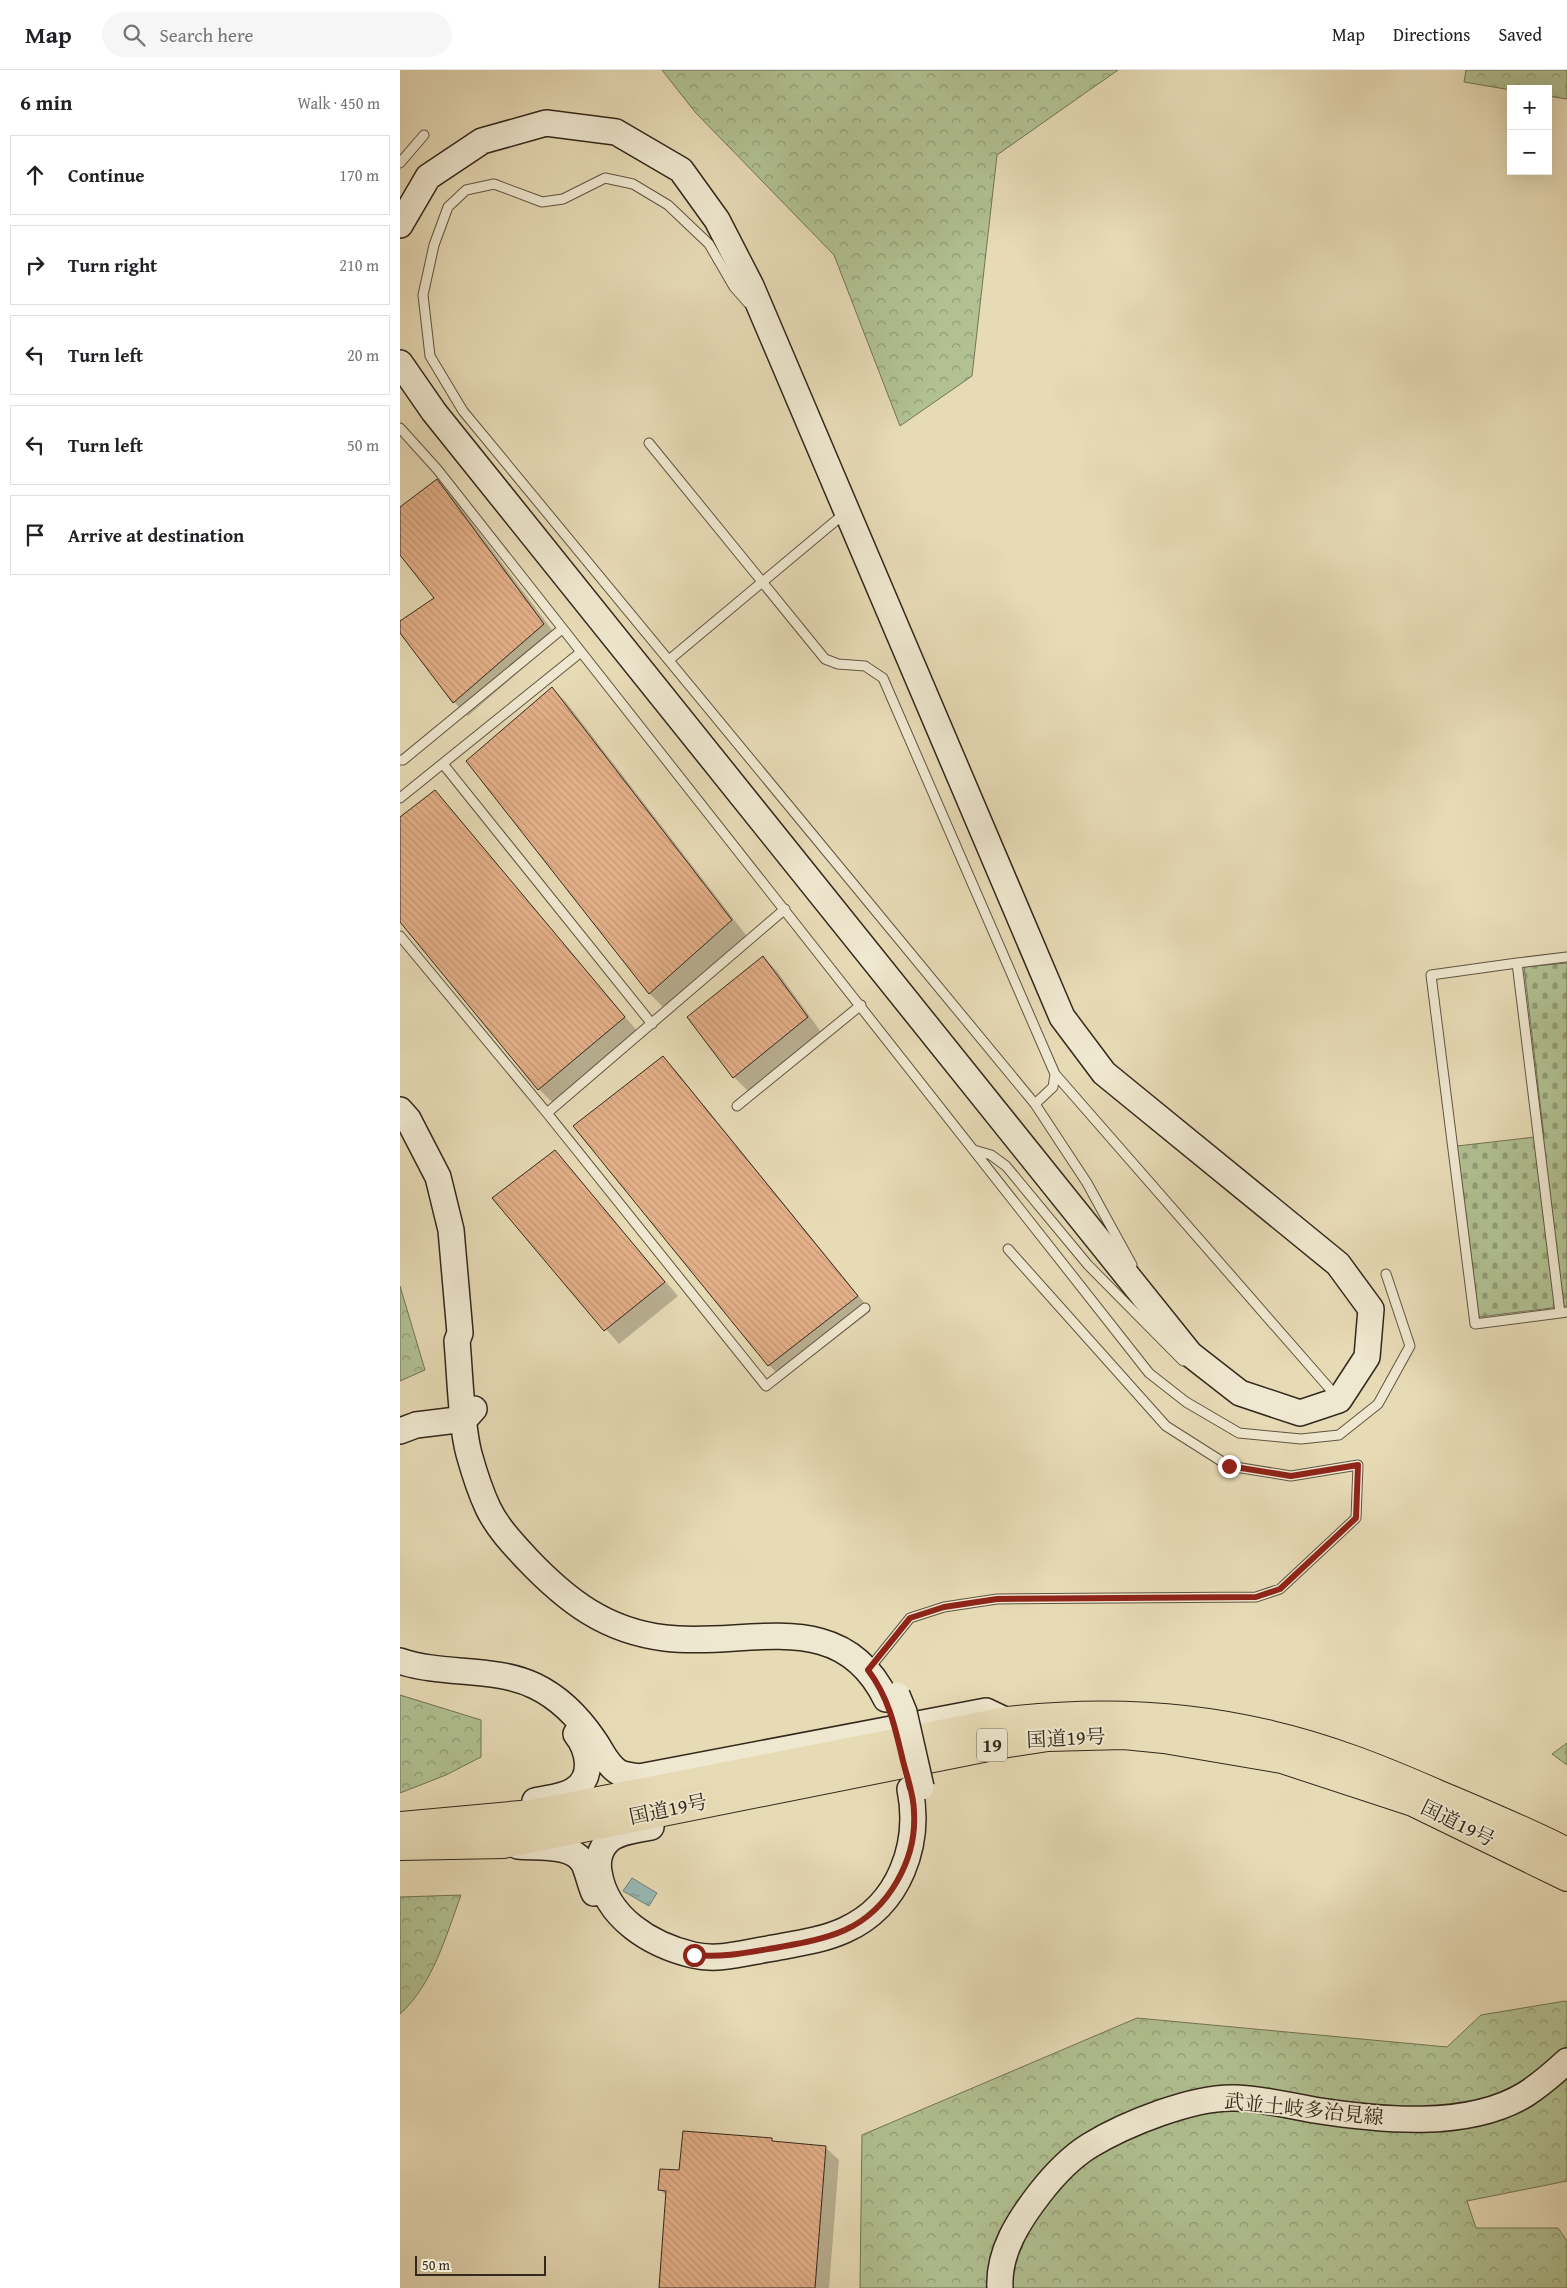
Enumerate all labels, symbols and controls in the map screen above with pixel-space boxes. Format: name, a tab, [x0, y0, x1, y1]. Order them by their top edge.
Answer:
search box	[102, 12, 452, 57]
text: Map	[25, 17, 72, 52]
icon: search	[120, 21, 148, 49]
text: Search here	[160, 21, 253, 49]
text: Map	[1332, 21, 1365, 48]
text: Directions	[1393, 21, 1470, 48]
text: Saved	[1498, 21, 1542, 48]
map controls	[1507, 85, 1552, 175]
button: +	[1507, 85, 1552, 130]
text: 6 min	[20, 87, 72, 118]
text: Walk · 450 m	[297, 91, 380, 115]
button: −	[1507, 130, 1552, 175]
icon: ahead	[21, 161, 49, 189]
text: Continue	[68, 161, 145, 189]
text: 170 m	[339, 163, 379, 187]
icon: right	[21, 251, 49, 279]
text: Turn right	[68, 251, 157, 279]
text: 210 m	[339, 253, 379, 277]
icon: left	[21, 341, 49, 369]
text: Turn left	[68, 341, 143, 369]
text: 20 m	[347, 343, 379, 367]
icon: left	[21, 431, 49, 459]
text: Turn left	[68, 431, 143, 459]
text: 50 m	[347, 433, 379, 457]
icon: arrive	[21, 521, 49, 549]
text: Arrive at destination	[68, 521, 244, 549]
route end	[1218, 1455, 1241, 1478]
street label: 国道19号	[1026, 1721, 1106, 1754]
road number: 19	[977, 1728, 1007, 1762]
street label: 国道19号	[626, 1786, 710, 1831]
street label: 国道19号	[1416, 1792, 1500, 1853]
route start	[683, 1944, 706, 1967]
street label: 武並土岐多治見線	[1223, 2086, 1385, 2131]
scale bar	[415, 2253, 546, 2276]
text: 50 m	[422, 2255, 450, 2275]

